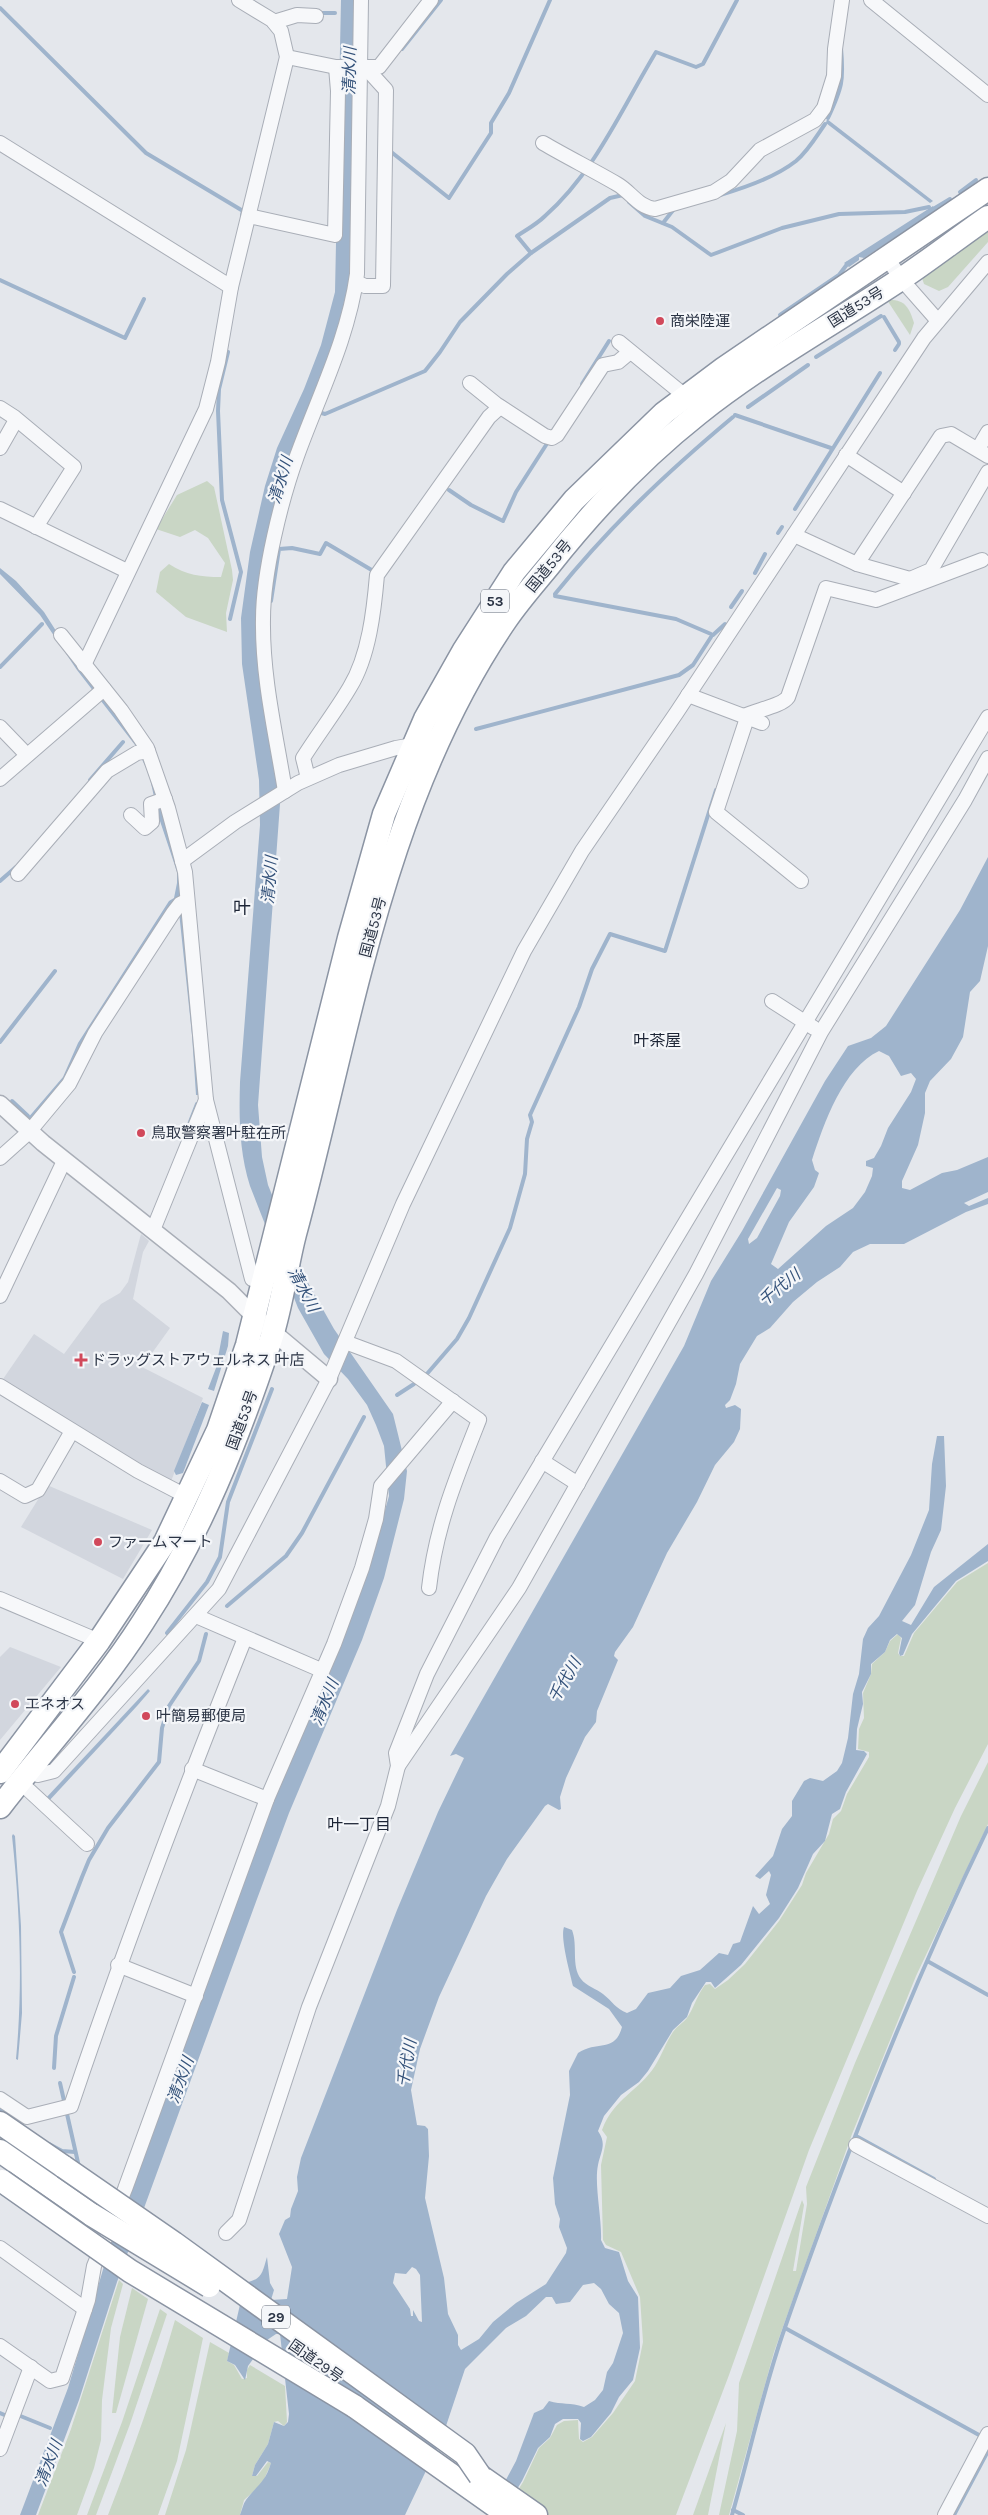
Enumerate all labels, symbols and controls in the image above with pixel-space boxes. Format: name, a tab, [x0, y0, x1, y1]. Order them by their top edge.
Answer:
water label: 清水川	[340, 45, 359, 95]
street label: 国道53号	[825, 283, 887, 331]
place label: 商栄陸運	[670, 312, 730, 330]
marker: 商栄陸運	[654, 315, 666, 327]
water label: 清水川	[264, 453, 297, 506]
street label: 国道53号	[522, 536, 576, 596]
road number: 53	[481, 590, 509, 612]
water label: 清水川	[258, 853, 281, 905]
street label: 国道53号	[356, 895, 390, 959]
district label: 叶	[233, 897, 251, 919]
district label: 叶茶屋	[633, 1031, 681, 1050]
place label: 鳥取警察署叶駐在所	[151, 1124, 286, 1142]
marker: 鳥取警察署叶駐在所	[135, 1127, 147, 1139]
water label: 清水川	[284, 1264, 324, 1317]
water label: 千代川	[755, 1264, 805, 1310]
place label: ドラッグストアウェルネス 叶店	[91, 1351, 305, 1369]
marker: ドラッグストアウェルネス 叶店	[75, 1354, 87, 1366]
street label: 国道53号	[223, 1388, 261, 1452]
place label: ファームマート	[108, 1533, 213, 1551]
marker: ファームマート	[92, 1536, 104, 1548]
water label: 千代川	[544, 1653, 586, 1706]
water label: 清水川	[307, 1675, 343, 1728]
place label: エネオス	[25, 1695, 85, 1713]
marker: エネオス	[9, 1698, 21, 1710]
place label: 叶簡易郵便局	[156, 1707, 246, 1725]
marker: 叶簡易郵便局	[140, 1710, 152, 1722]
district label: 叶一丁目	[327, 1815, 391, 1834]
water label: 千代川	[393, 2036, 420, 2088]
water label: 清水川	[163, 2052, 198, 2106]
road number: 29	[262, 2306, 290, 2328]
street label: 国道29号	[285, 2336, 347, 2386]
water label: 清水川	[31, 2436, 67, 2489]

